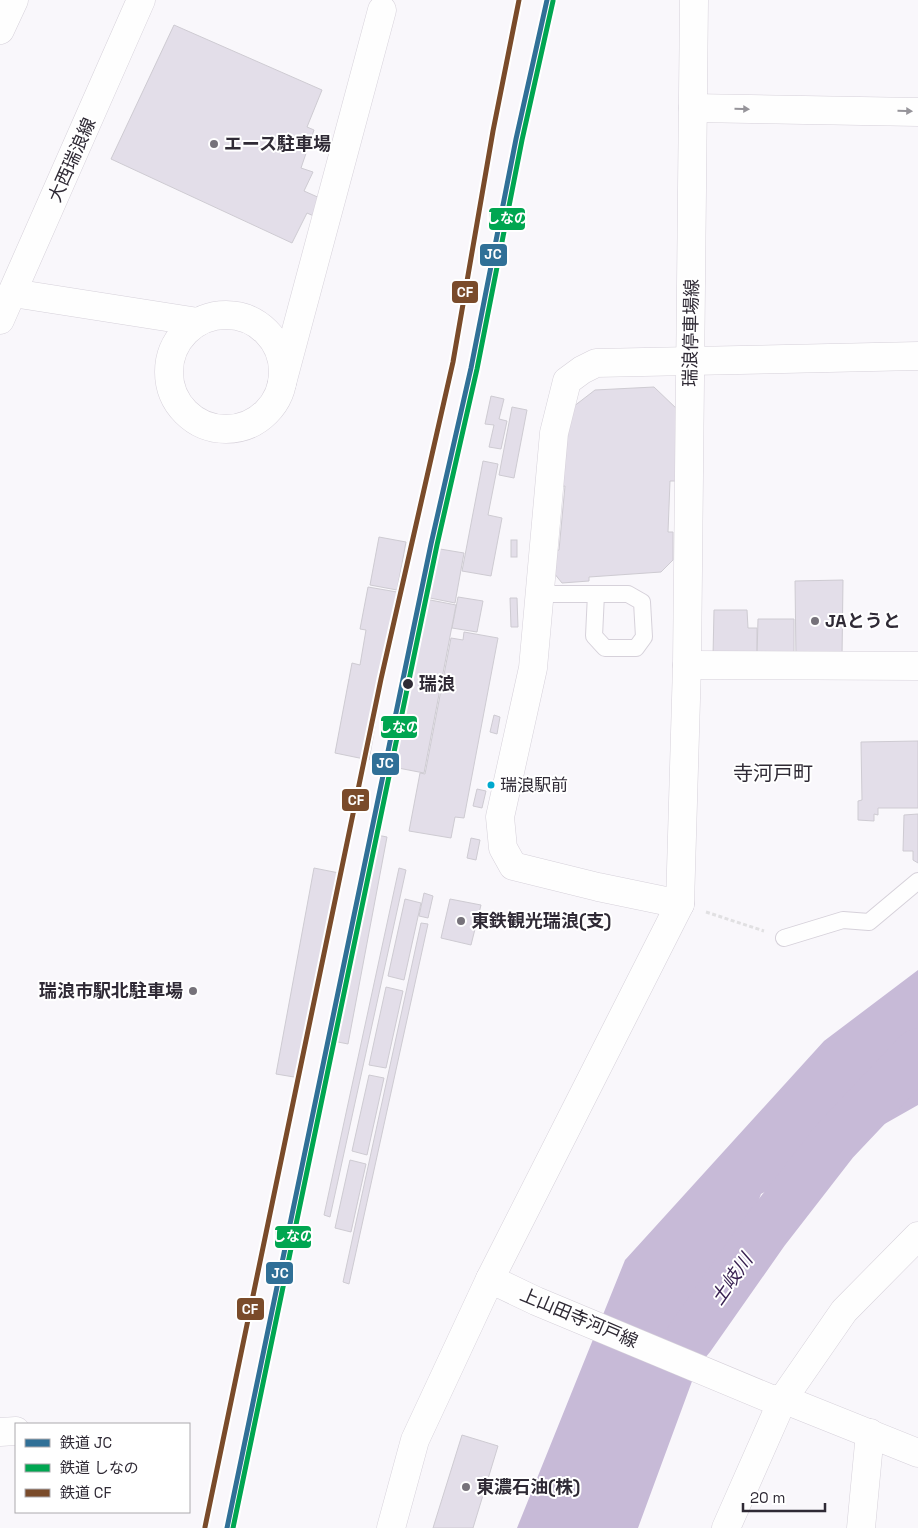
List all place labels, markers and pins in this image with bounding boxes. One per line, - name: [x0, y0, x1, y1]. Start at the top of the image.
- place label: エース駐車場: [224, 132, 331, 155]
- marker: エース駐車場: [208, 138, 220, 150]
- place label: JAとうと: [825, 609, 901, 632]
- marker: JAとうと: [809, 615, 821, 627]
- place label: 瑞浪: [419, 672, 455, 695]
- marker: 瑞浪: [401, 677, 415, 691]
- place label: 瑞浪駅前: [500, 774, 568, 796]
- marker: 瑞浪駅前: [486, 780, 496, 790]
- place label: 東鉄観光瑞浪(支): [471, 909, 611, 932]
- marker: 東鉄観光瑞浪(支): [455, 915, 467, 927]
- place label: 瑞浪市駅北駐車場: [39, 979, 183, 1002]
- marker: 瑞浪市駅北駐車場: [187, 985, 199, 997]
- place label: 東濃石油(株): [476, 1475, 580, 1498]
- marker: 東濃石油(株): [460, 1481, 472, 1493]

